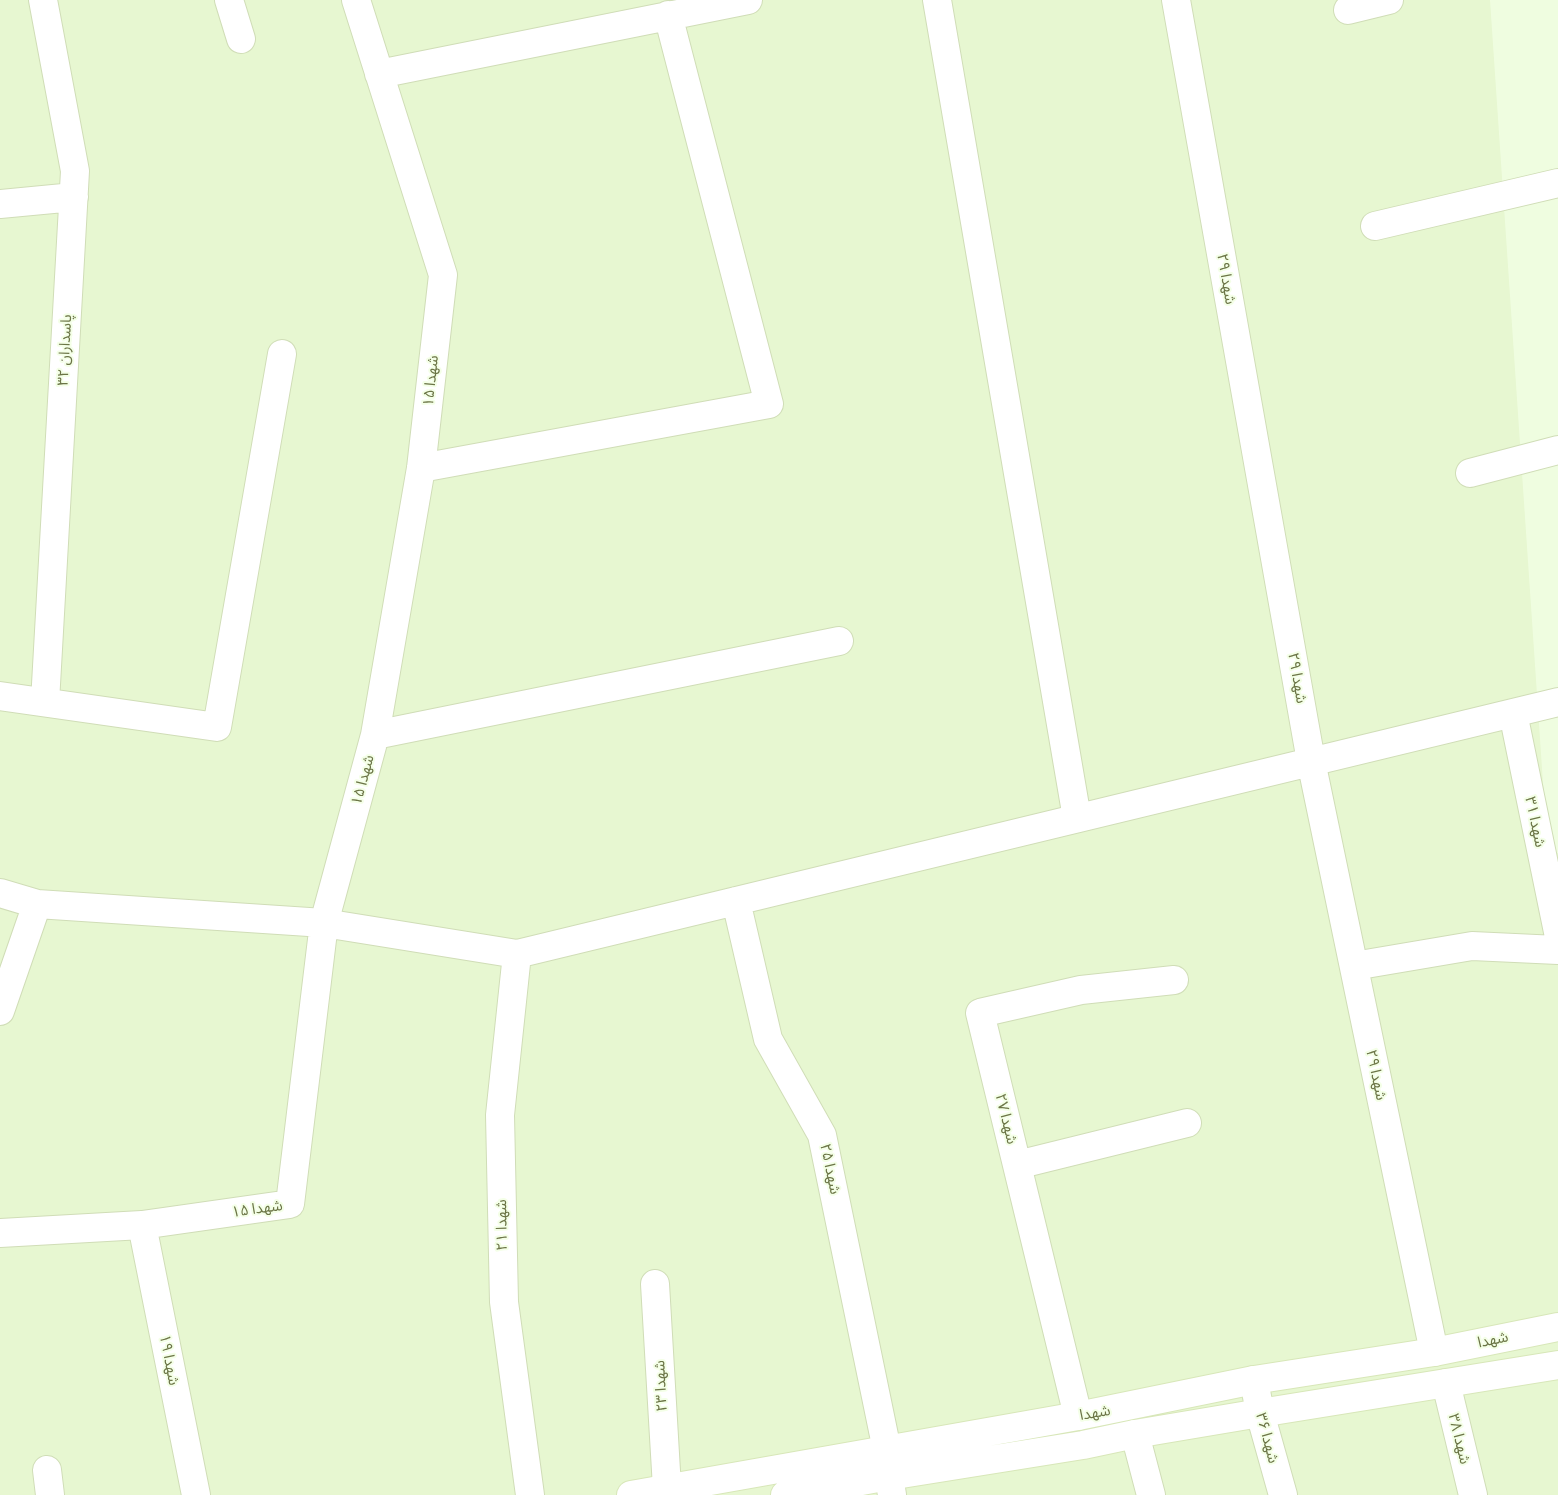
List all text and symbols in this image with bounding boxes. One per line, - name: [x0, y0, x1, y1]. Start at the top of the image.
- street label: شهدا ۲۹: [1213, 252, 1239, 306]
- street label: پاسداران ۳۲: [54, 314, 76, 386]
- street label: شهدا ۱۵: [419, 354, 443, 408]
- street label: شهدا ۲۹: [1284, 651, 1310, 705]
- street label: شهدا ۱۵: [348, 753, 378, 807]
- street label: شهدا ۳۱: [1521, 795, 1549, 849]
- street label: شهدا ۲۹: [1362, 1048, 1390, 1102]
- street label: شهدا ۲۷: [991, 1092, 1021, 1146]
- street label: شهدا ۲۵: [816, 1142, 844, 1196]
- street label: شهدا ۱۵: [230, 1197, 284, 1221]
- street label: شهدا ۲۱: [493, 1199, 511, 1251]
- street label: شهدا: [1476, 1328, 1510, 1352]
- street label: شهدا ۱۹: [155, 1333, 183, 1387]
- street label: شهدا ۲۳: [651, 1360, 671, 1412]
- street label: شهدا: [1078, 1401, 1112, 1425]
- street label: شهدا ۳۶: [1252, 1411, 1282, 1465]
- street label: شهدا ۳۸: [1444, 1412, 1474, 1466]

